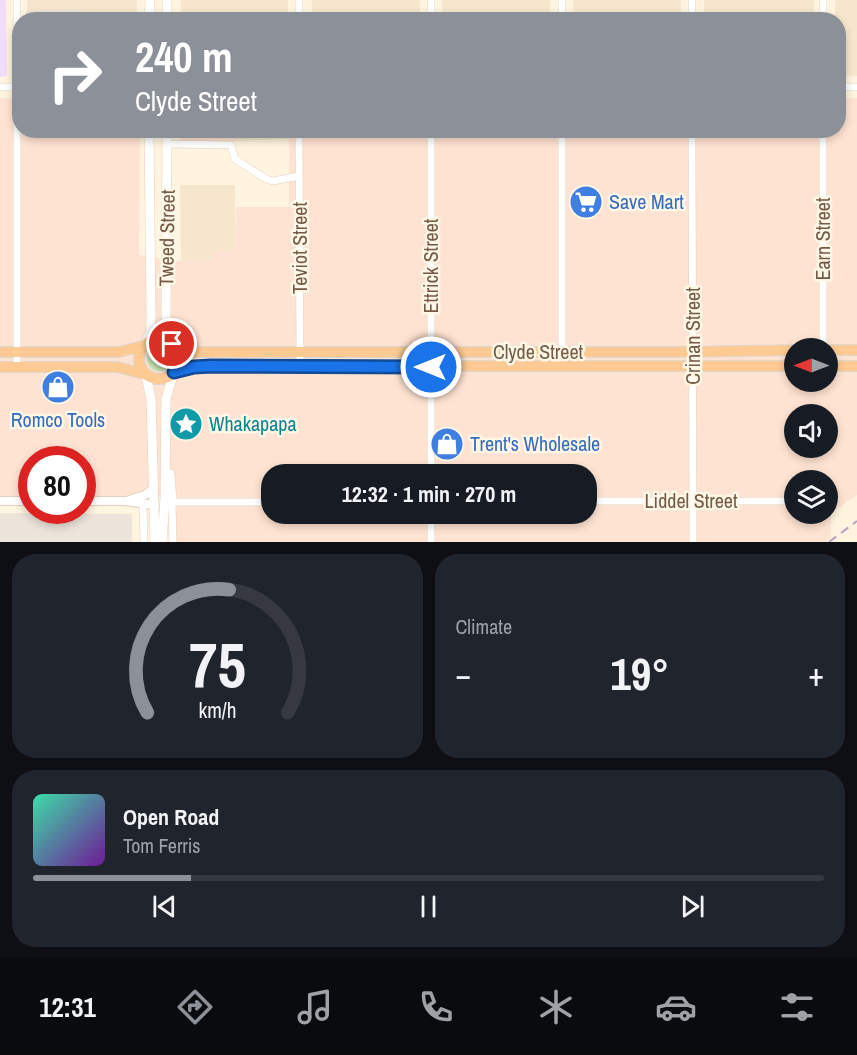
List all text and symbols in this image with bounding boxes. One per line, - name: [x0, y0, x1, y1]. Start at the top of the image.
- text: 240 m: [135, 29, 233, 85]
- icon: right: [36, 36, 114, 114]
- text: Clyde Street: [135, 83, 257, 119]
- supermarket icon: Save Mart: [568, 184, 604, 220]
- place label: Save Mart: [609, 188, 684, 215]
- street label: Tweed Street: [152, 189, 181, 287]
- street label: Earn Street: [809, 197, 836, 280]
- street label: Teviot Street: [286, 202, 313, 294]
- street label: Ettrick Street: [417, 218, 444, 313]
- street label: Crinan Street: [679, 287, 706, 385]
- pin: [146, 318, 197, 369]
- icon: arrive: [155, 327, 188, 360]
- position arrow: [399, 335, 463, 399]
- street label: Clyde Street: [493, 338, 584, 365]
- north arrow: [784, 338, 838, 392]
- map controls: [784, 338, 838, 524]
- shop icon: Romco Tools: [40, 369, 76, 405]
- button: sound: [784, 404, 838, 458]
- place label: Romco Tools: [11, 406, 105, 433]
- place icon: Whakapapa: [168, 406, 204, 442]
- place label: Whakapapa: [209, 410, 297, 437]
- shop icon: Trent's Wholesale: [429, 426, 465, 462]
- place label: Trent's Wholesale: [470, 430, 600, 457]
- speed limit sign: 80: [18, 446, 96, 524]
- button: layers: [784, 470, 838, 524]
- text: 12:32 · 1 min · 270 m: [342, 479, 516, 509]
- street label: Liddel Street: [645, 487, 738, 514]
- text: Climate: [456, 613, 512, 640]
- text: 75: [189, 622, 246, 706]
- text: 19°: [610, 643, 669, 704]
- text: −: [456, 652, 471, 696]
- text: +: [808, 652, 824, 696]
- text: km/h: [198, 696, 236, 725]
- text: Open Road: [123, 802, 219, 832]
- text: Tom Ferris: [123, 832, 201, 859]
- icon: previous: [148, 890, 181, 923]
- icon: pause: [412, 890, 445, 923]
- icon: next: [676, 890, 709, 923]
- icon: directions: [174, 986, 216, 1028]
- icon: music: [294, 986, 336, 1028]
- icon: phone: [415, 986, 457, 1028]
- icon: climate: [535, 986, 577, 1028]
- icon: car: [655, 986, 697, 1028]
- icon: filters: [776, 986, 818, 1028]
- text: 12:31: [39, 989, 96, 1025]

